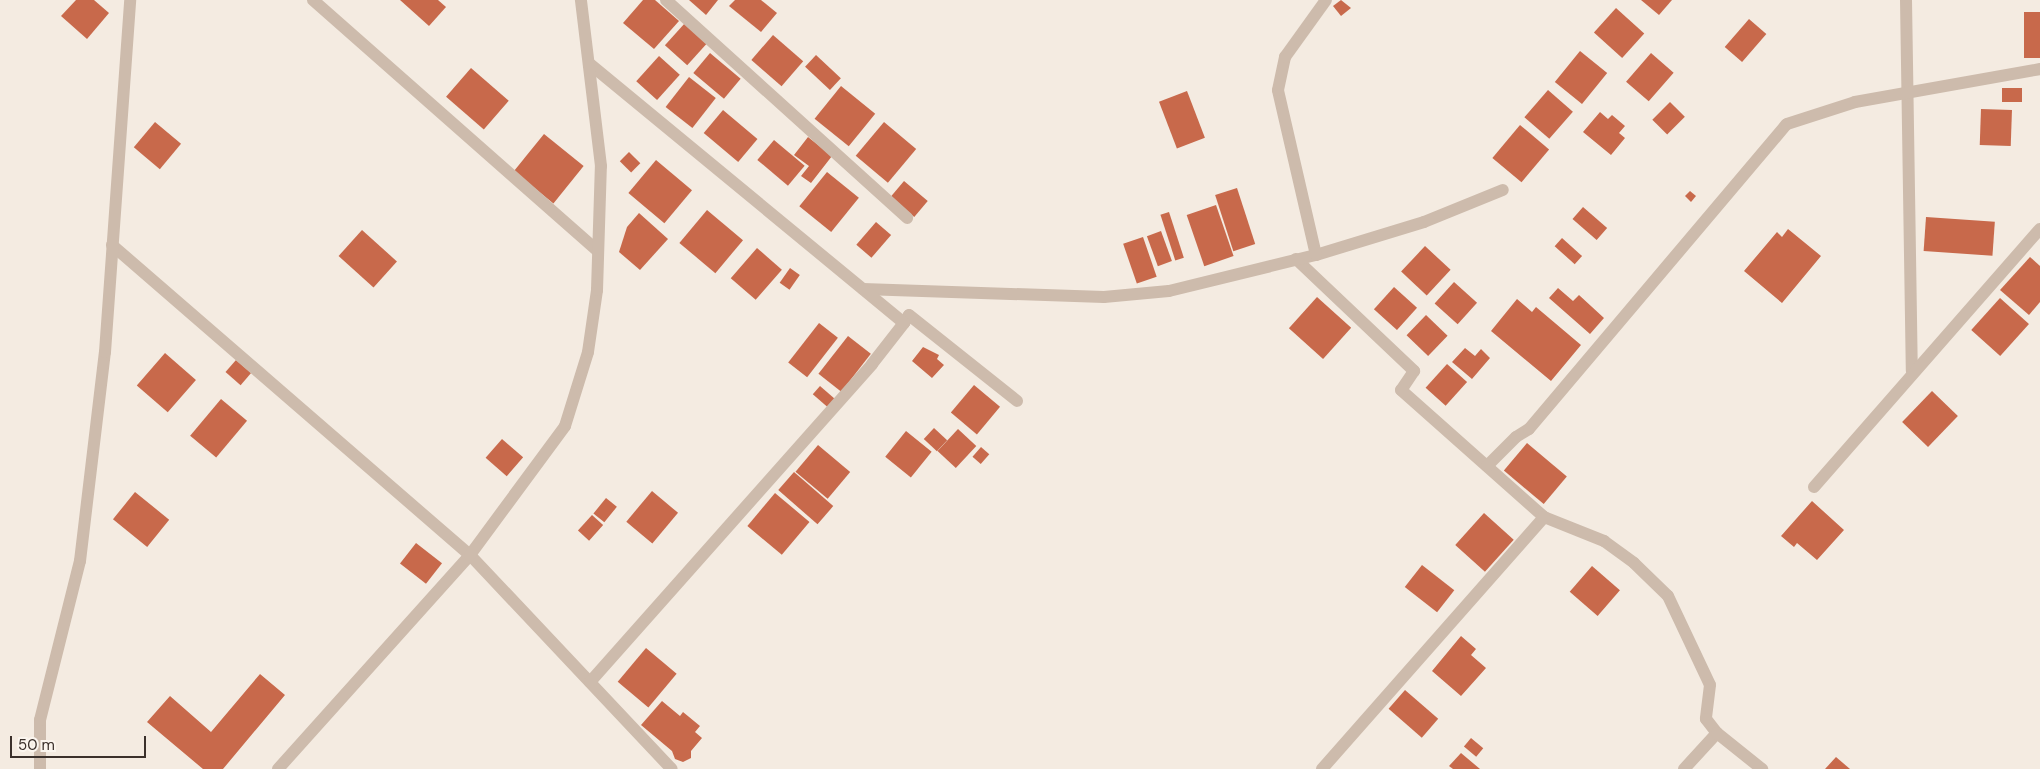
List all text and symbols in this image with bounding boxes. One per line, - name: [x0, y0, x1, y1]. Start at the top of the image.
- scale bar: [12, 726, 149, 758]
- text: 50 m: [18, 735, 55, 755]

